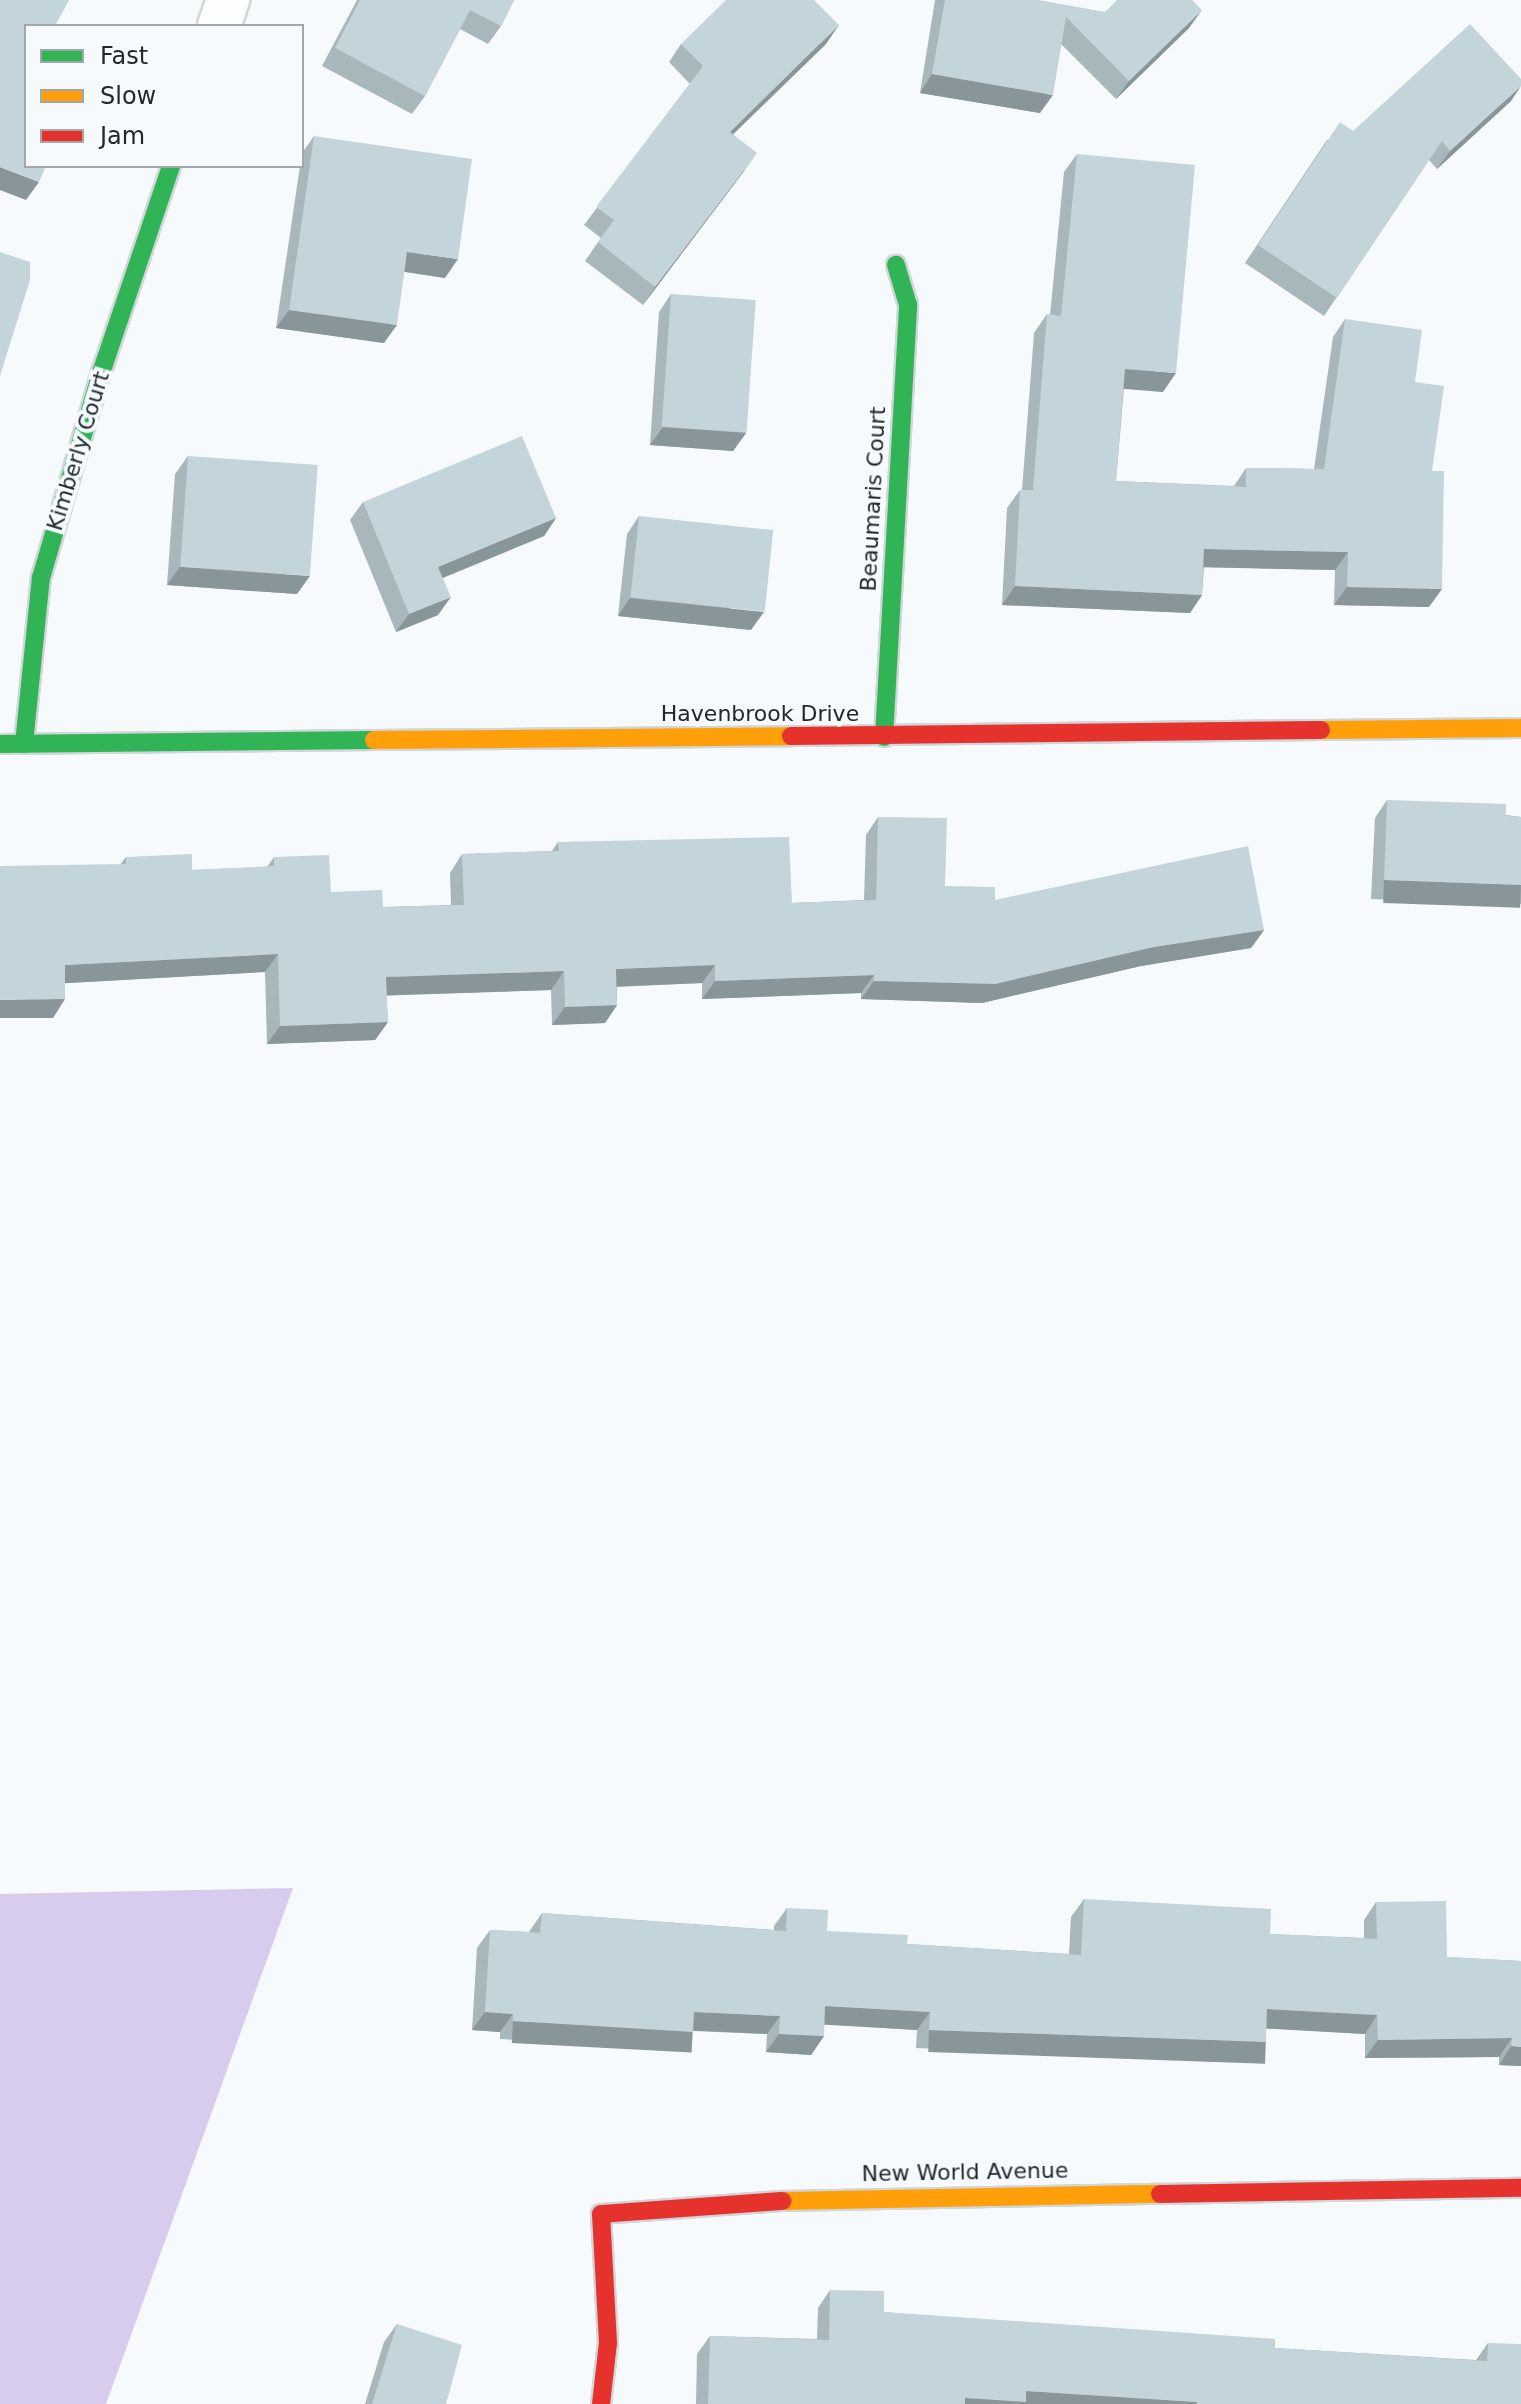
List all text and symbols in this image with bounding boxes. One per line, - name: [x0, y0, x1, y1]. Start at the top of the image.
- legend: [24, 24, 304, 168]
- text: Fast: [100, 42, 148, 70]
- text: Slow: [100, 82, 156, 110]
- text: Jam: [100, 122, 145, 150]
- street label: Kimberly Court: [41, 368, 115, 534]
- street label: Beaumaris Court: [855, 406, 891, 592]
- street label: Havenbrook Drive: [661, 701, 859, 727]
- street label: New World Avenue: [861, 2157, 1069, 2187]

